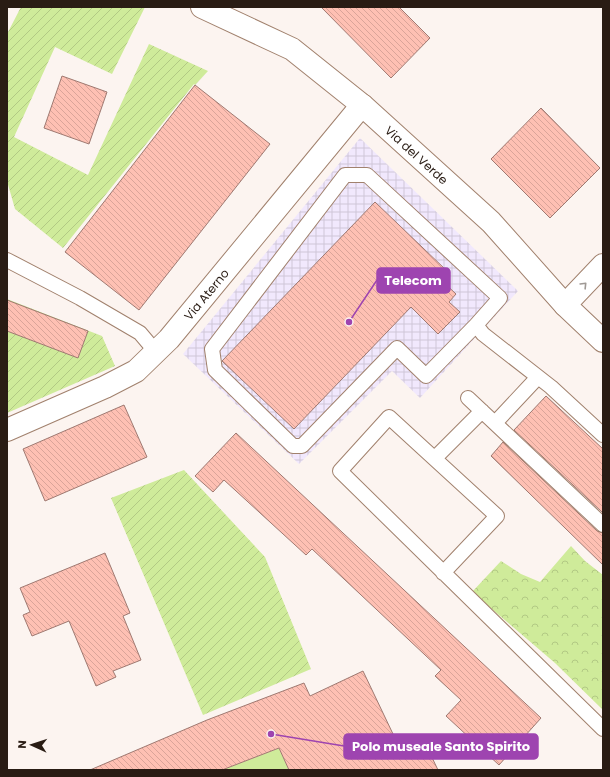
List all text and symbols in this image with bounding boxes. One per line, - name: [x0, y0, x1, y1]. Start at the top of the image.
- street label: Via del Verde: [382, 122, 452, 188]
- street label: Via Aterno: [180, 265, 233, 324]
- callout: Telecom: [377, 268, 450, 293]
- text: Telecom: [384, 271, 442, 290]
- one-way arrow: [579, 282, 587, 290]
- north arrow: [12, 725, 52, 765]
- callout: Polo museale Santo Spirito: [344, 734, 538, 759]
- text: Polo museale Santo Spirito: [352, 737, 530, 756]
- text: N: [14, 740, 30, 749]

